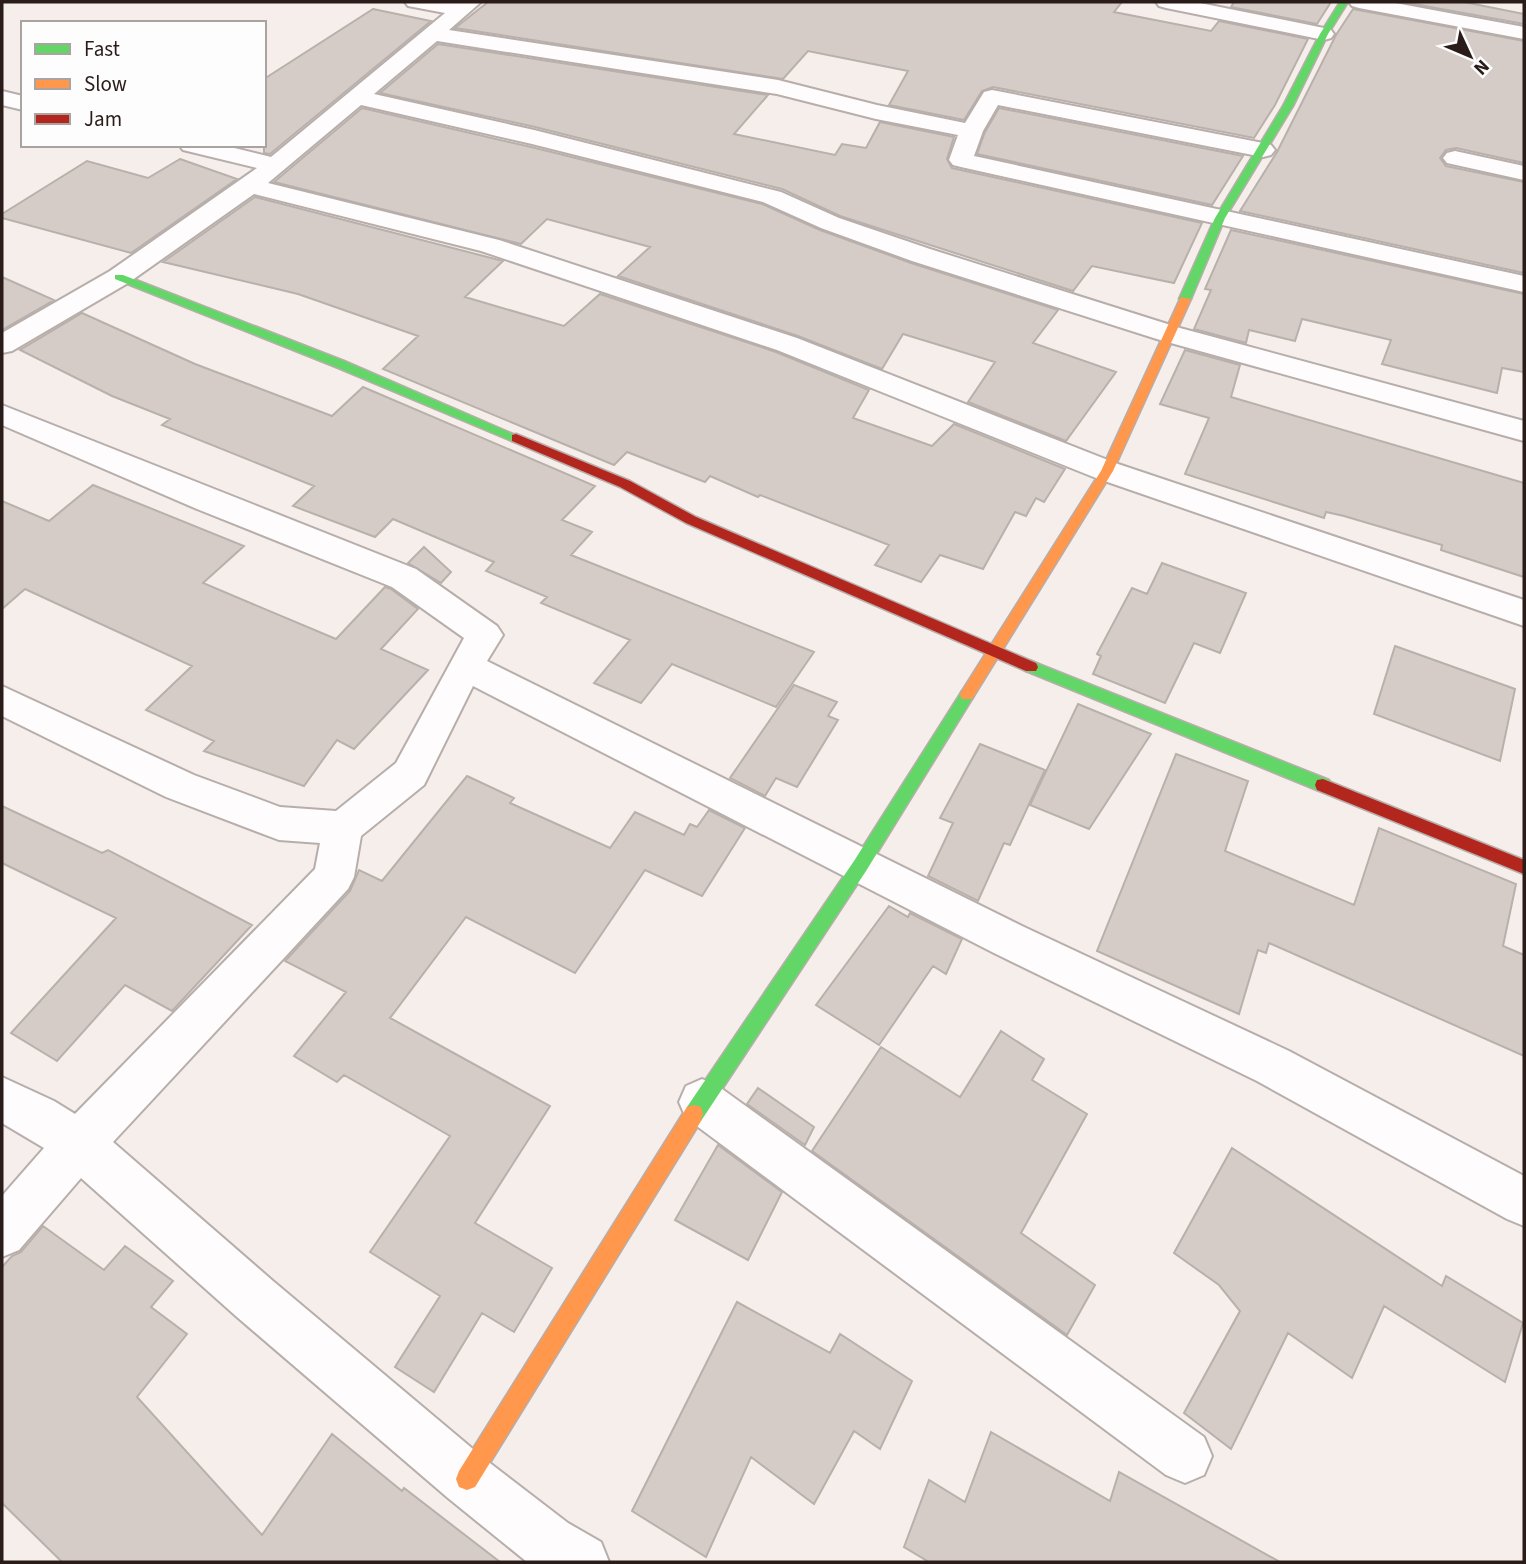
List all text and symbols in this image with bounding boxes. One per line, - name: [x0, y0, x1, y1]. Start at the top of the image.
- legend: [21, 21, 266, 147]
- north arrow: [1435, 21, 1505, 91]
- text: Fast: [84, 34, 120, 64]
- text: N: [1467, 53, 1495, 81]
- text: Slow: [84, 69, 127, 99]
- text: Jam: [84, 104, 122, 134]

